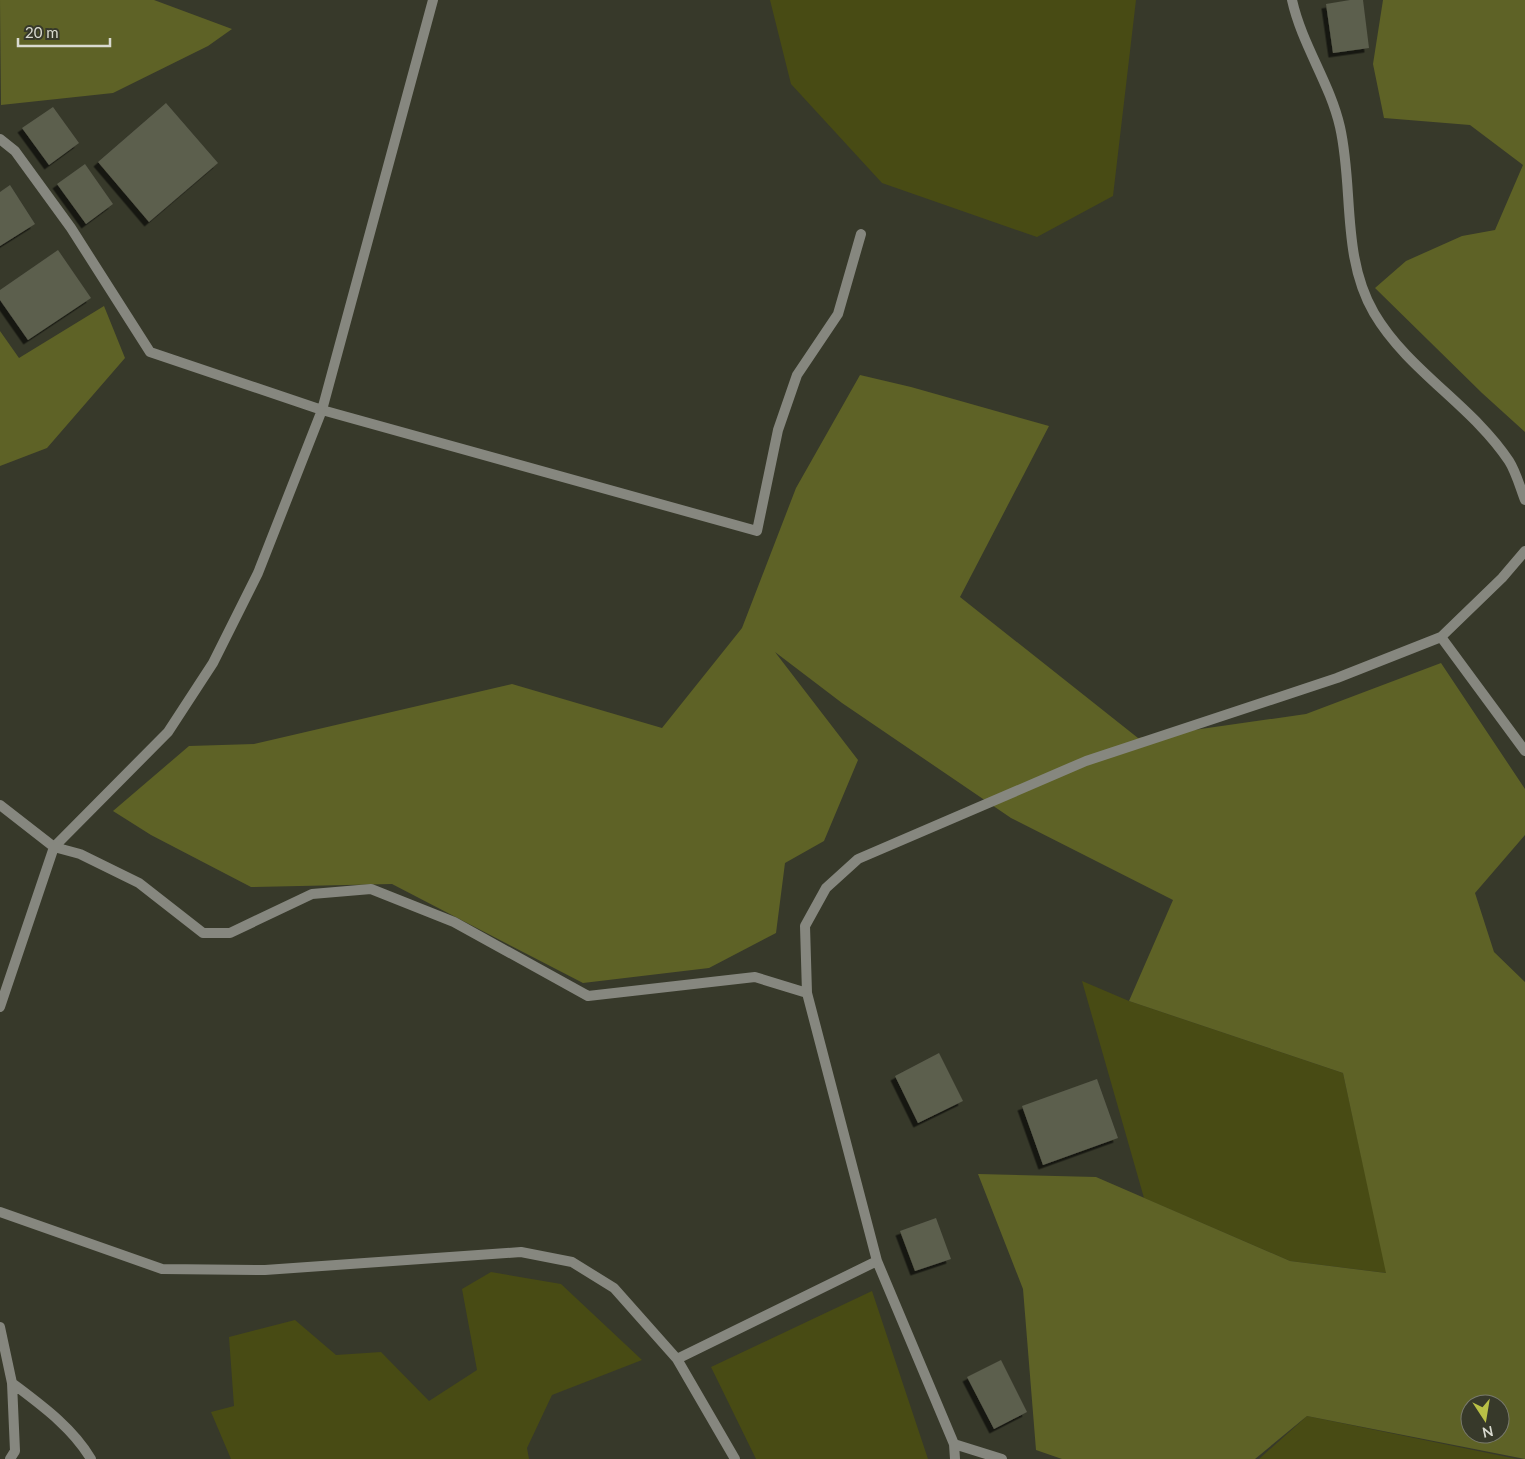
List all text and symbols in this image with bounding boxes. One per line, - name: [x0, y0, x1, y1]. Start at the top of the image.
- scale bar: [18, 15, 110, 47]
- text: 20 m: [25, 23, 59, 41]
- north arrow: [1460, 1394, 1510, 1444]
- text: N: [1481, 1423, 1495, 1442]

